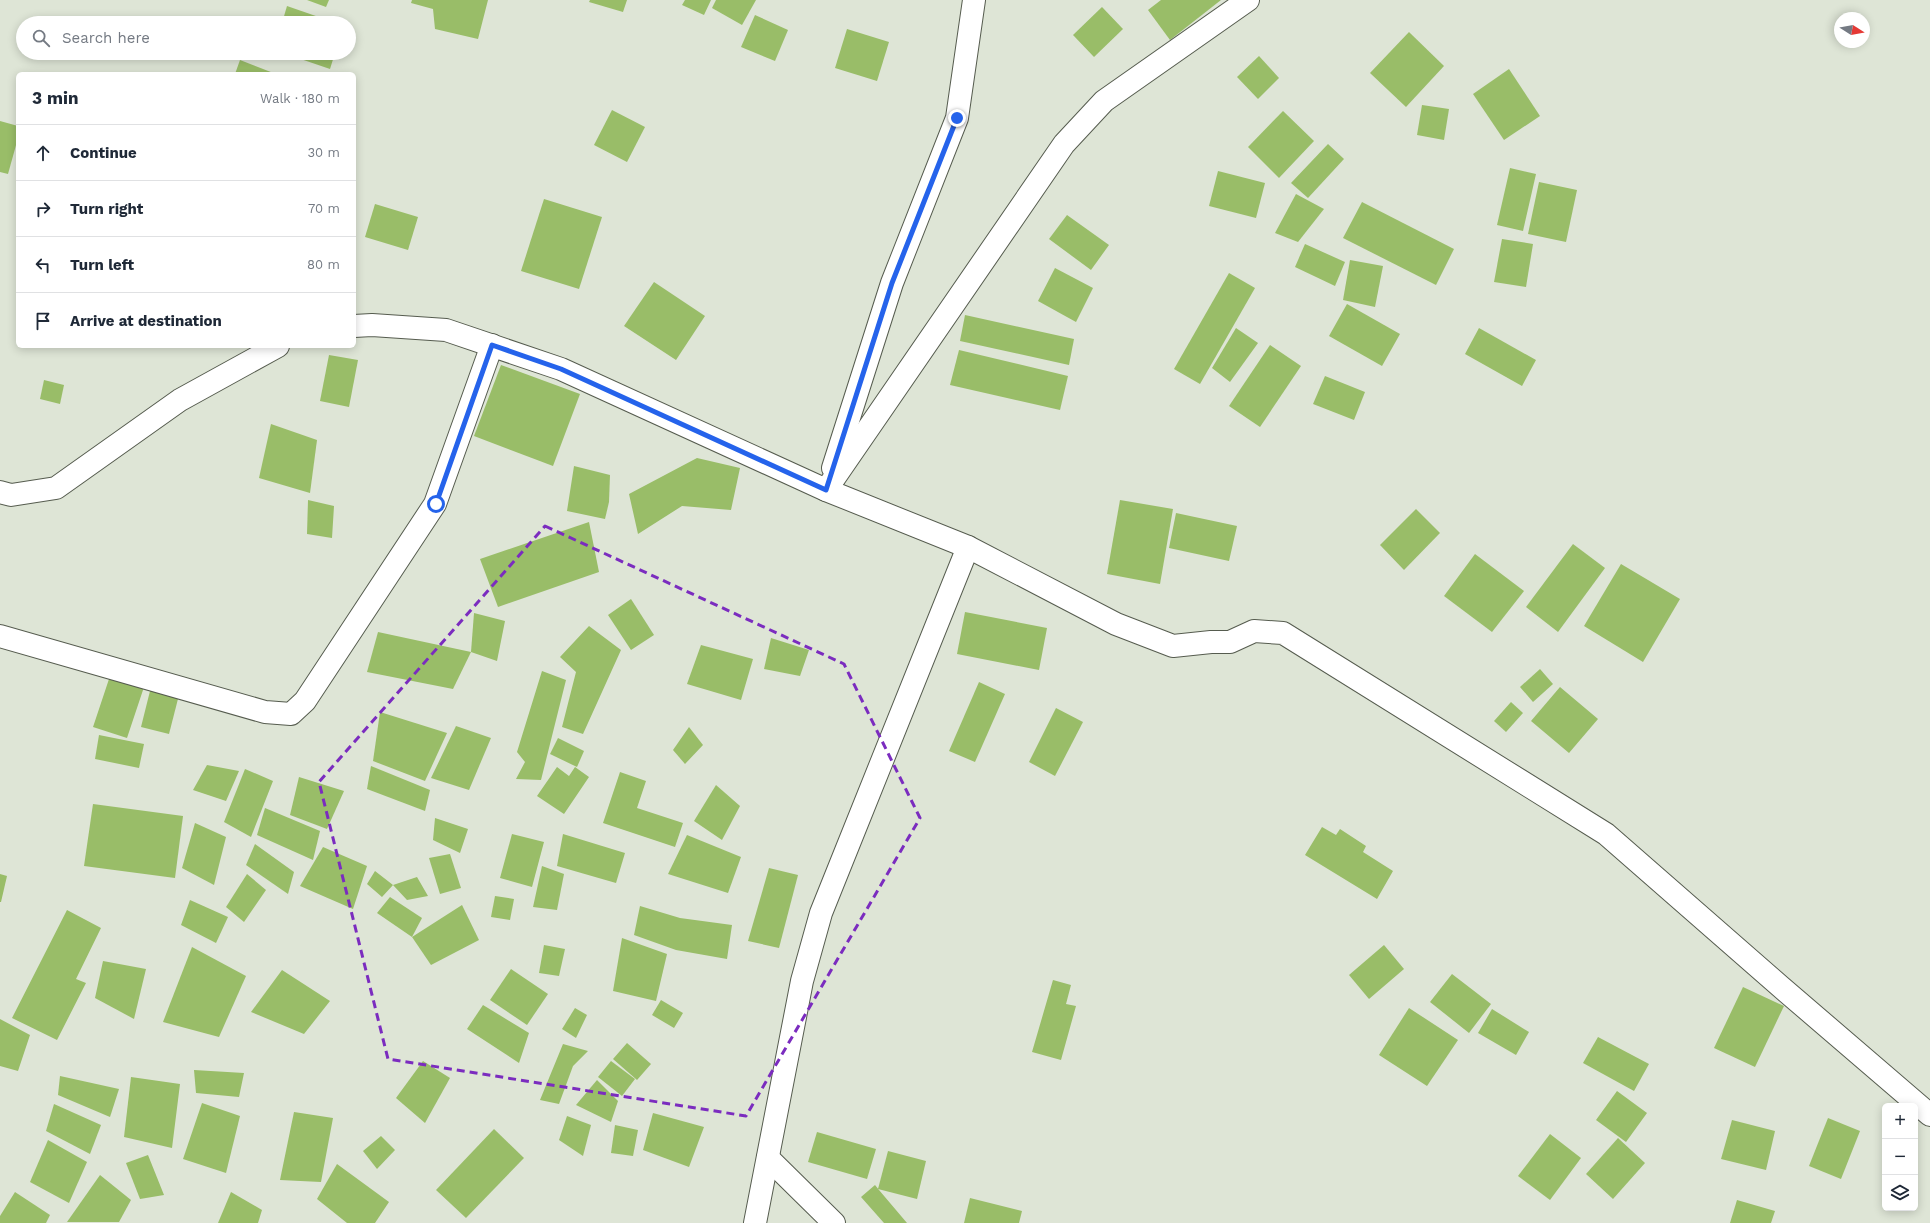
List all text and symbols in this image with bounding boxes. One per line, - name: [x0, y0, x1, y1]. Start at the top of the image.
- north arrow: [1834, 12, 1870, 48]
- search box: [16, 16, 356, 60]
- icon: search: [30, 27, 52, 49]
- text: Search here: [62, 29, 150, 47]
- text: 3 min: [32, 88, 78, 108]
- text: Walk · 180 m: [260, 91, 340, 106]
- route end: [948, 109, 966, 127]
- icon: ahead: [32, 142, 54, 164]
- text: Continue: [70, 144, 137, 162]
- text: 30 m: [308, 145, 340, 160]
- icon: right: [32, 198, 54, 220]
- text: Turn right: [70, 200, 143, 218]
- text: 70 m: [308, 201, 340, 216]
- icon: left: [32, 254, 54, 276]
- text: Turn left: [70, 256, 134, 274]
- text: 80 m: [307, 257, 340, 272]
- icon: arrive: [32, 310, 54, 332]
- text: Arrive at destination: [70, 312, 222, 330]
- route start: [427, 495, 445, 513]
- map controls: [1882, 1103, 1918, 1211]
- button: +: [1882, 1103, 1918, 1139]
- button: −: [1882, 1139, 1918, 1175]
- button: layers: [1882, 1175, 1918, 1211]

